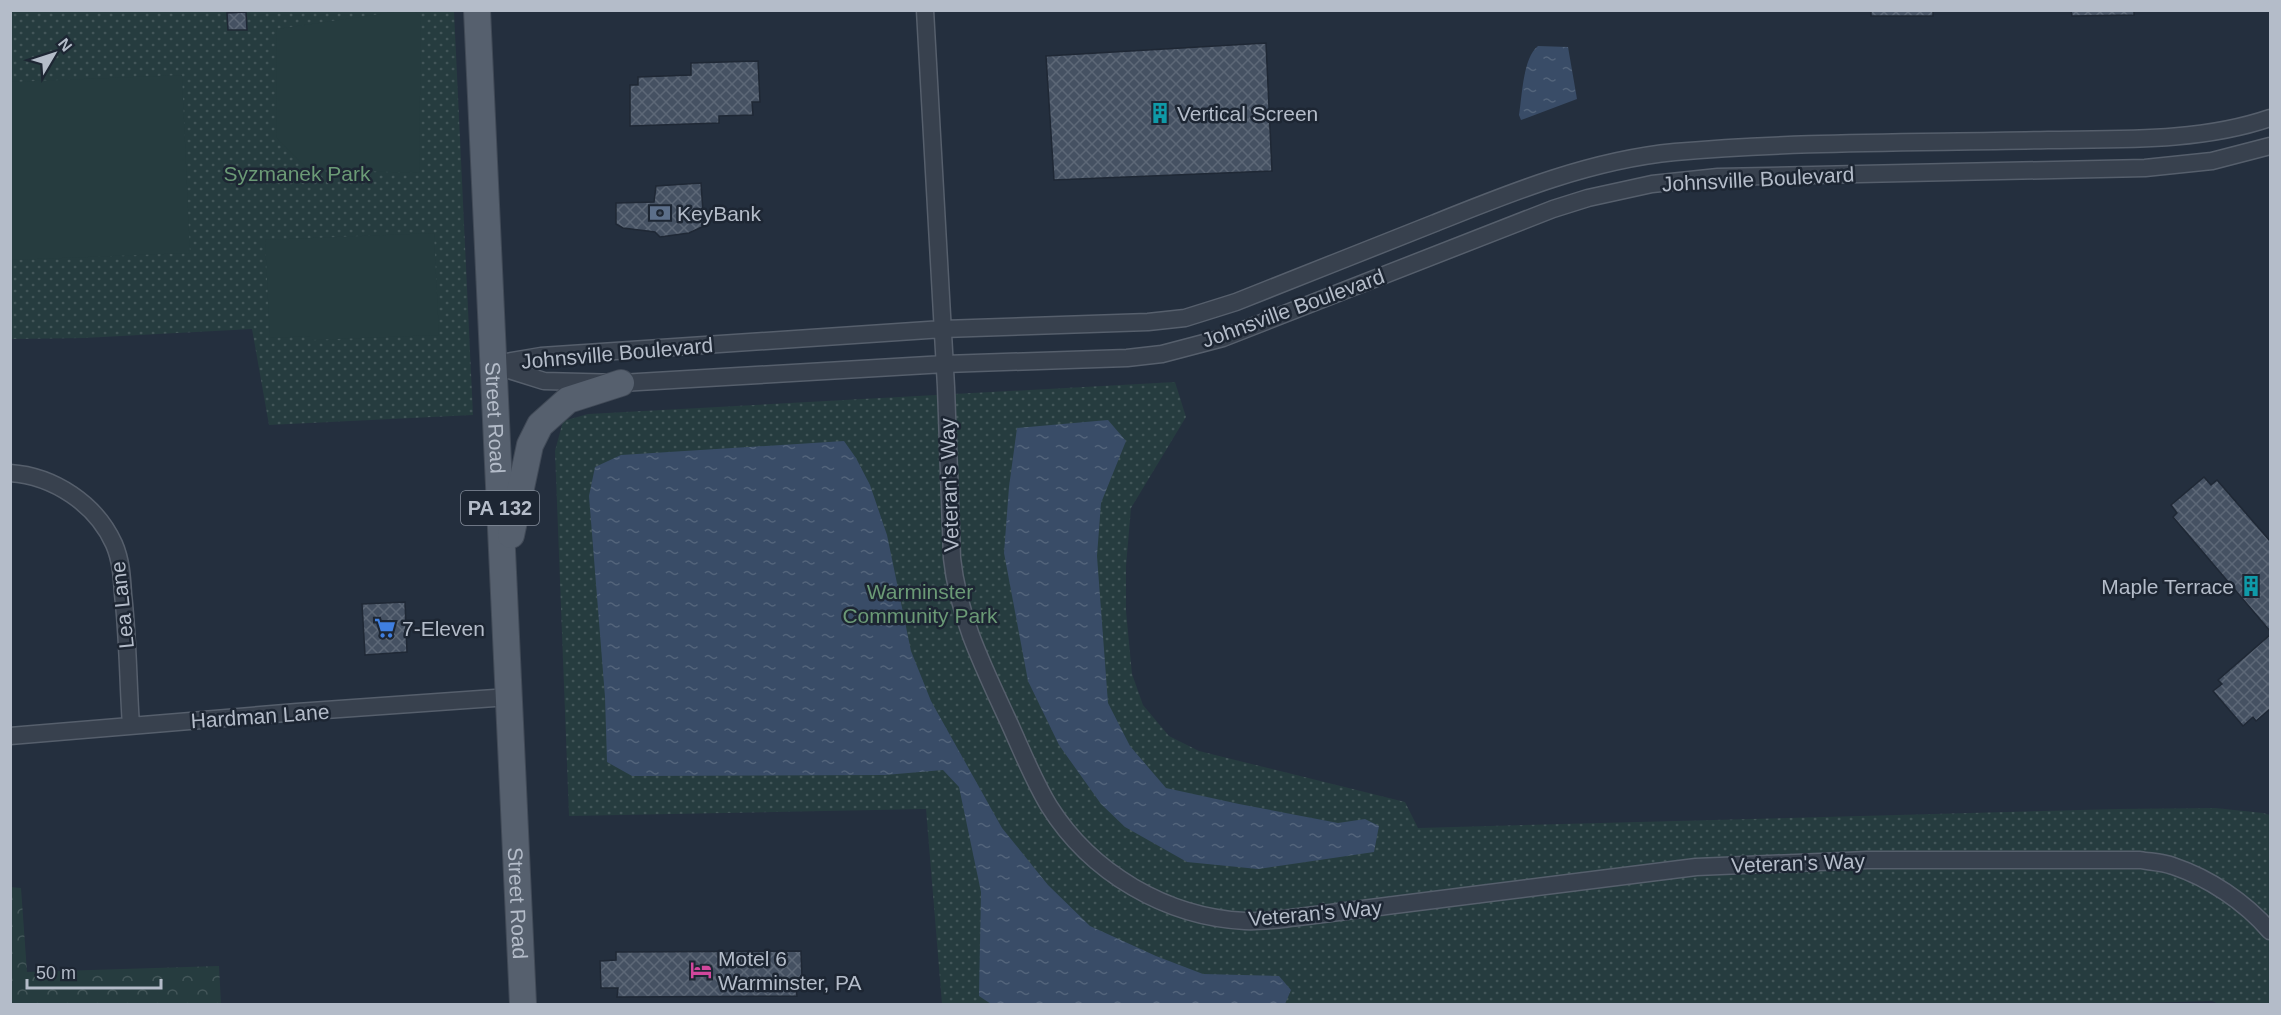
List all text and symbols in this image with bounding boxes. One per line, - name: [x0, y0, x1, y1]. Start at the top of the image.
- north arrow: [24, 24, 84, 84]
- text: N: [55, 35, 76, 55]
- building icon: Vertical Screen: [1148, 101, 1172, 125]
- place label: Vertical Screen: [1177, 102, 1318, 125]
- park label: Syzmanek Park: [223, 162, 371, 185]
- street label: Johnsville Boulevard: [1661, 162, 1855, 196]
- bank icon: KeyBank: [648, 201, 672, 225]
- place label: KeyBank: [677, 202, 762, 225]
- street label: Johnsville Boulevard: [1199, 264, 1387, 352]
- street label: Johnsville Boulevard: [520, 333, 714, 373]
- street label: Street Road: [482, 361, 510, 474]
- street label: Veteran's Way: [935, 417, 963, 552]
- road number: PA 132: [461, 491, 539, 525]
- street label: Lea Lane: [106, 560, 138, 650]
- building icon: Maple Terrace: [2239, 574, 2263, 598]
- place label: Maple Terrace: [2101, 575, 2234, 598]
- park label: Warminster Community Park: [842, 580, 998, 627]
- supermarket icon: 7-Eleven: [373, 616, 397, 640]
- place label: 7-Eleven: [402, 617, 485, 640]
- street label: Hardman Lane: [190, 700, 330, 732]
- street label: Street Road: [504, 846, 532, 960]
- street label: Veteran's Way: [1731, 849, 1866, 877]
- street label: Veteran's Way: [1247, 896, 1383, 930]
- place label: Motel 6 Warminster, PA: [718, 947, 862, 994]
- scale bar: [27, 952, 160, 990]
- hotel icon: Motel 6 Warminster, PA: [689, 958, 713, 982]
- text: 50 m: [36, 963, 76, 983]

